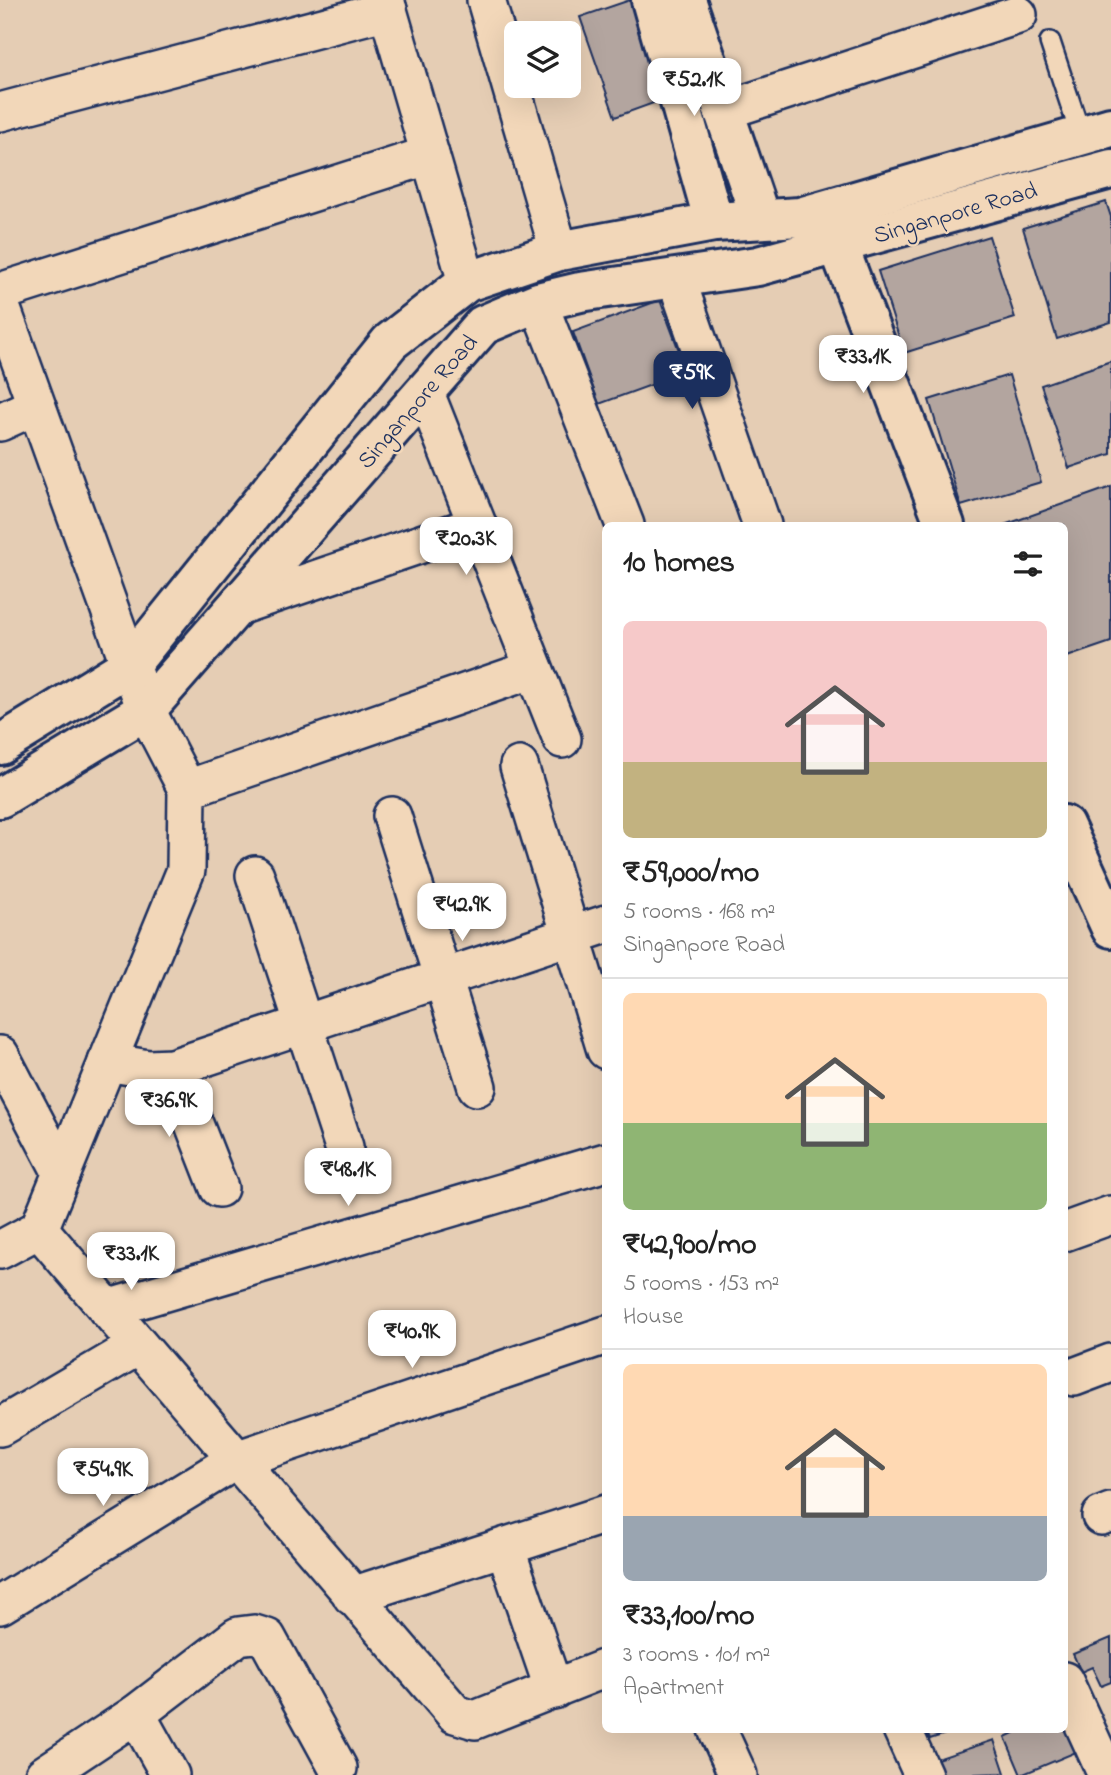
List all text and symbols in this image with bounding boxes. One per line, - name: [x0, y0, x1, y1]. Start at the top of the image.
- map controls: [504, 21, 581, 98]
- button: layers: [504, 21, 581, 98]
- pin: ₹52.1K: [637, 58, 751, 118]
- text: ₹52.1K: [663, 64, 725, 97]
- street label: Singanpore Road: [870, 174, 1042, 255]
- street label: Singanpore Road: [350, 327, 488, 478]
- pin: ₹33.1K: [806, 336, 920, 395]
- text: ₹33.1K: [835, 341, 891, 374]
- pin: ₹59K: [651, 352, 733, 411]
- text: ₹59K: [669, 357, 715, 390]
- pin: ₹20.3K: [409, 518, 523, 577]
- text: ₹20.3K: [436, 523, 496, 556]
- text: 10 homes: [623, 542, 735, 586]
- icon: filters: [1009, 545, 1047, 583]
- icon: home: [772, 667, 898, 793]
- text: ₹59,000/mo: [623, 852, 759, 896]
- pin: ₹42.9K: [405, 884, 519, 943]
- text: ₹42.9K: [433, 889, 491, 922]
- text: 5 rooms · 168 m²: [623, 896, 775, 929]
- text: Singanpore Road: [623, 929, 785, 962]
- icon: home: [772, 1039, 898, 1165]
- pin: ₹36.9K: [112, 1080, 226, 1139]
- text: ₹36.9K: [141, 1085, 197, 1118]
- pin: ₹48.1K: [291, 1148, 405, 1208]
- text: ₹48.1K: [320, 1154, 376, 1187]
- text: ₹42,900/mo: [623, 1224, 757, 1268]
- pin: ₹33.1K: [74, 1232, 188, 1292]
- text: ₹33.1K: [103, 1238, 159, 1271]
- text: 5 rooms · 153 m²: [623, 1268, 779, 1301]
- text: House: [623, 1301, 683, 1334]
- pin: ₹40.9K: [355, 1310, 469, 1370]
- text: ₹40.9K: [384, 1316, 440, 1349]
- icon: home: [772, 1410, 898, 1536]
- pin: ₹54.9K: [46, 1448, 160, 1508]
- text: ₹54.9K: [73, 1454, 133, 1487]
- text: ₹33,100/mo: [623, 1595, 755, 1639]
- text: 3 rooms · 101 m²: [623, 1639, 770, 1672]
- text: Apartment: [623, 1672, 724, 1705]

